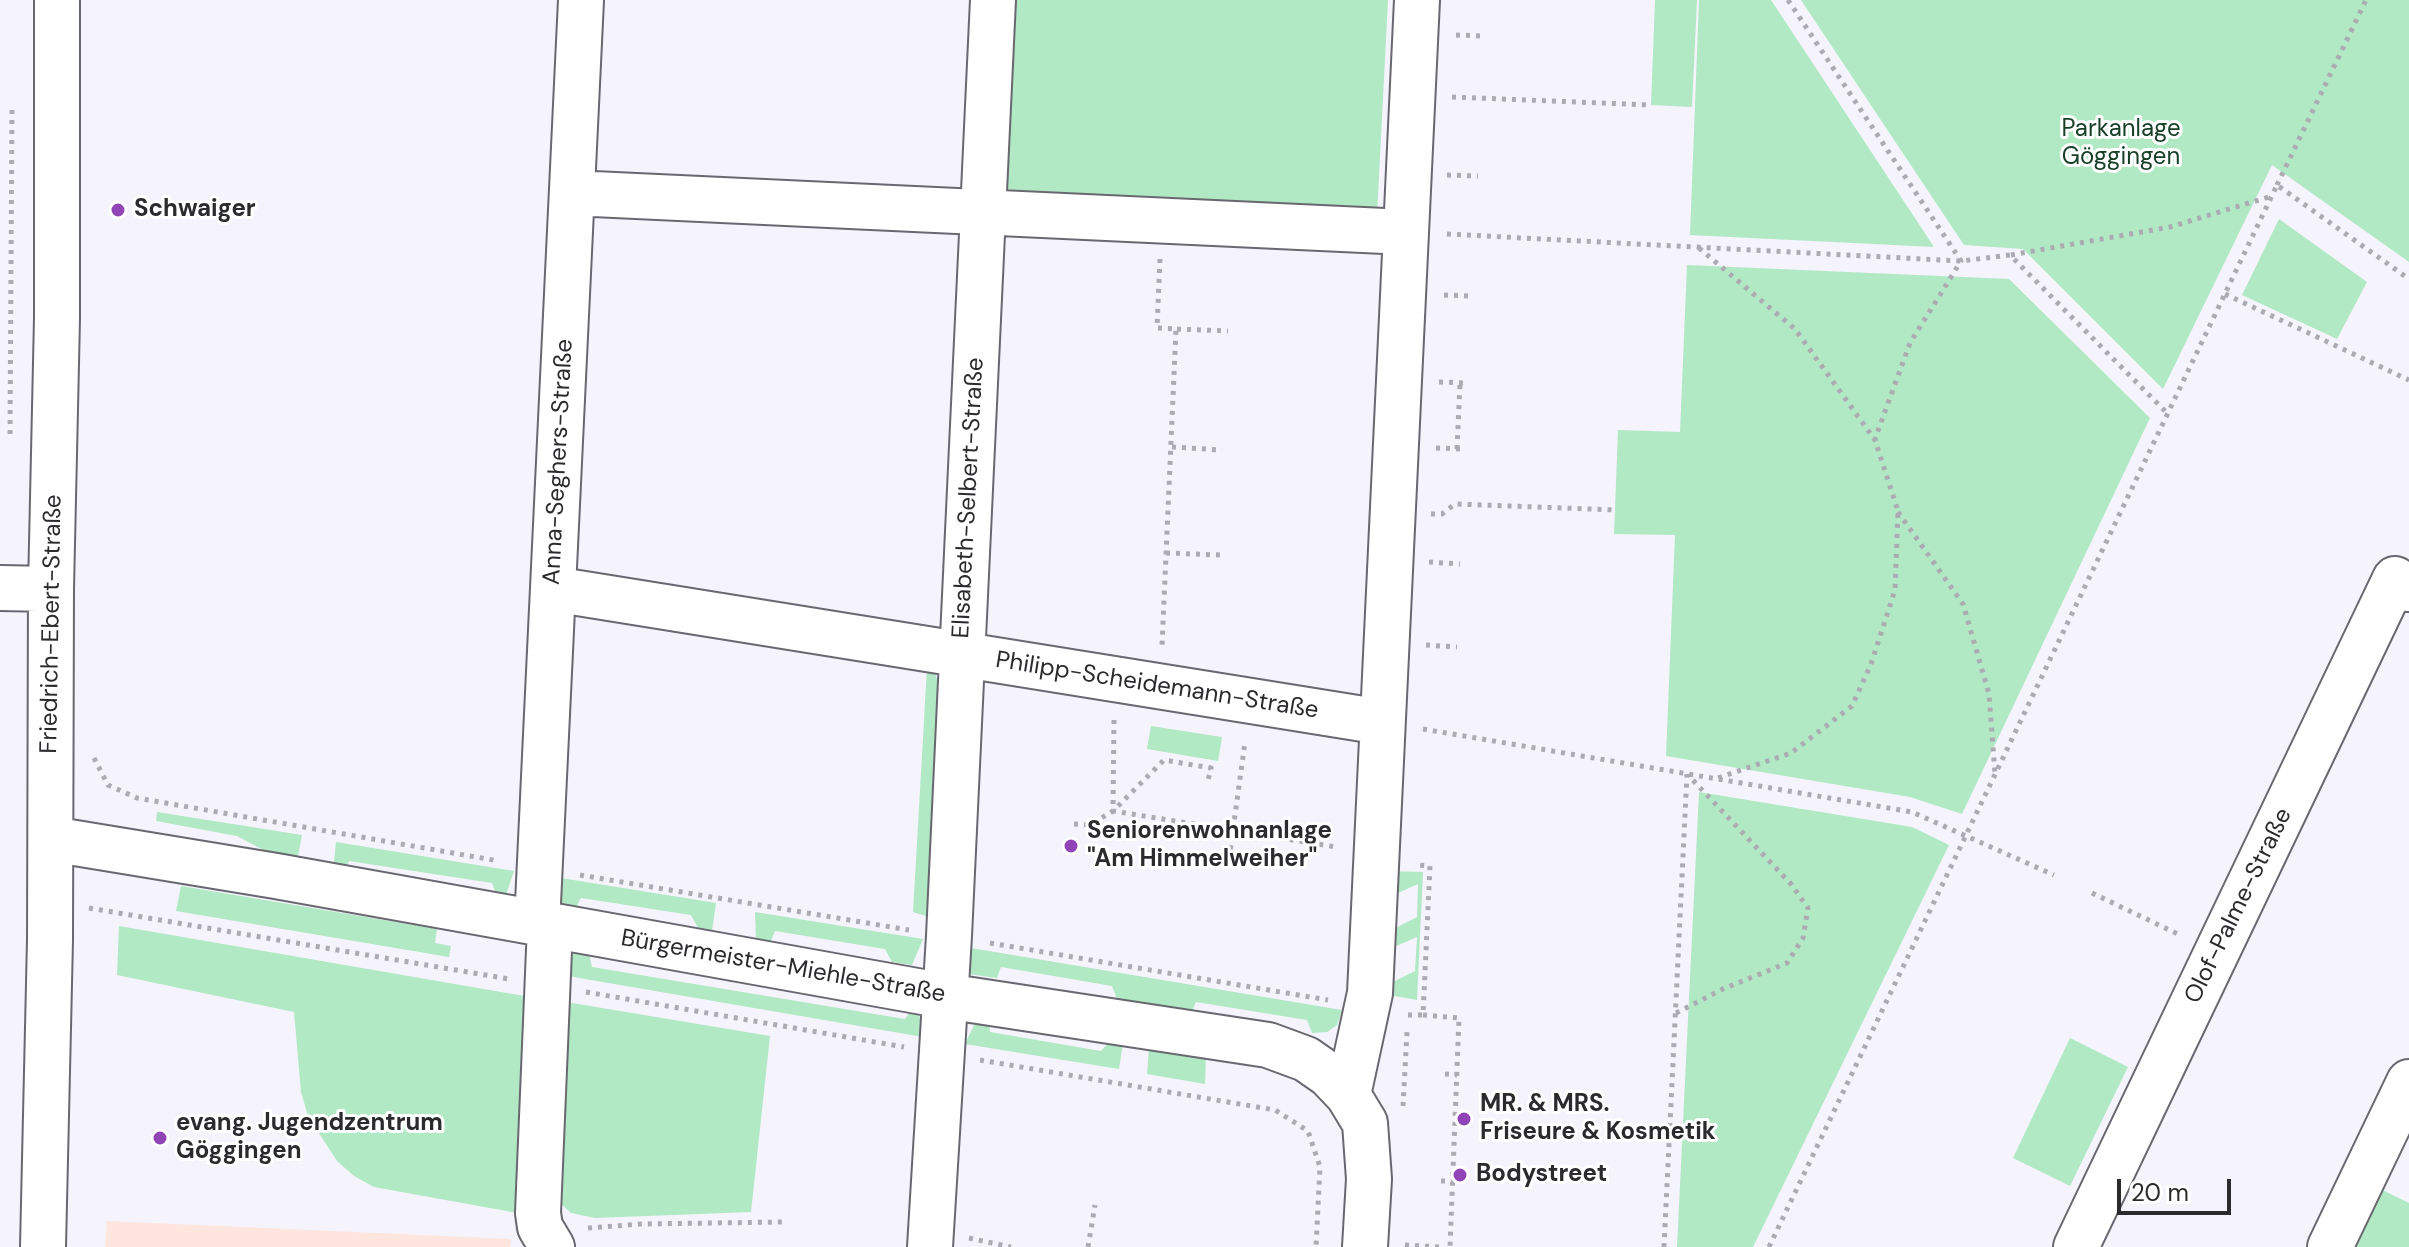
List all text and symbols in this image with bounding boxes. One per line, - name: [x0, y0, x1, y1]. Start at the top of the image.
- park label: Parkanlage Göggingen: [2061, 116, 2181, 172]
- place label: Schwaiger: [134, 196, 256, 224]
- marker: Schwaiger: [109, 201, 127, 219]
- street label: Anna-Seghers-Straße: [538, 338, 580, 586]
- street label: Elisabeth-Selbert-Straße: [947, 357, 991, 639]
- street label: Friedrich-Ebert-Straße: [35, 494, 69, 754]
- street label: Philipp-Scheidemann-Straße: [993, 646, 1321, 726]
- street label: Olof-Palme-Straße: [2179, 804, 2299, 1008]
- place label: Seniorenwohnanlage "Am Himmelweiher": [1087, 818, 1332, 874]
- marker: Seniorenwohnanlage "Am Himmelweiher": [1062, 837, 1080, 855]
- street label: Bürgermeister-Miehle-Straße: [619, 924, 947, 1010]
- place label: MR. & MRS. Friseure & Kosmetik: [1480, 1091, 1716, 1147]
- place label: evang. Jugendzentrum Göggingen: [176, 1110, 443, 1166]
- marker: MR. & MRS. Friseure & Kosmetik: [1455, 1110, 1473, 1128]
- marker: evang. Jugendzentrum Göggingen: [151, 1129, 169, 1147]
- place label: Bodystreet: [1476, 1161, 1607, 1189]
- scale bar: [2121, 1163, 2235, 1213]
- marker: Bodystreet: [1451, 1166, 1469, 1184]
- text: 20 m: [2131, 1177, 2189, 1208]

